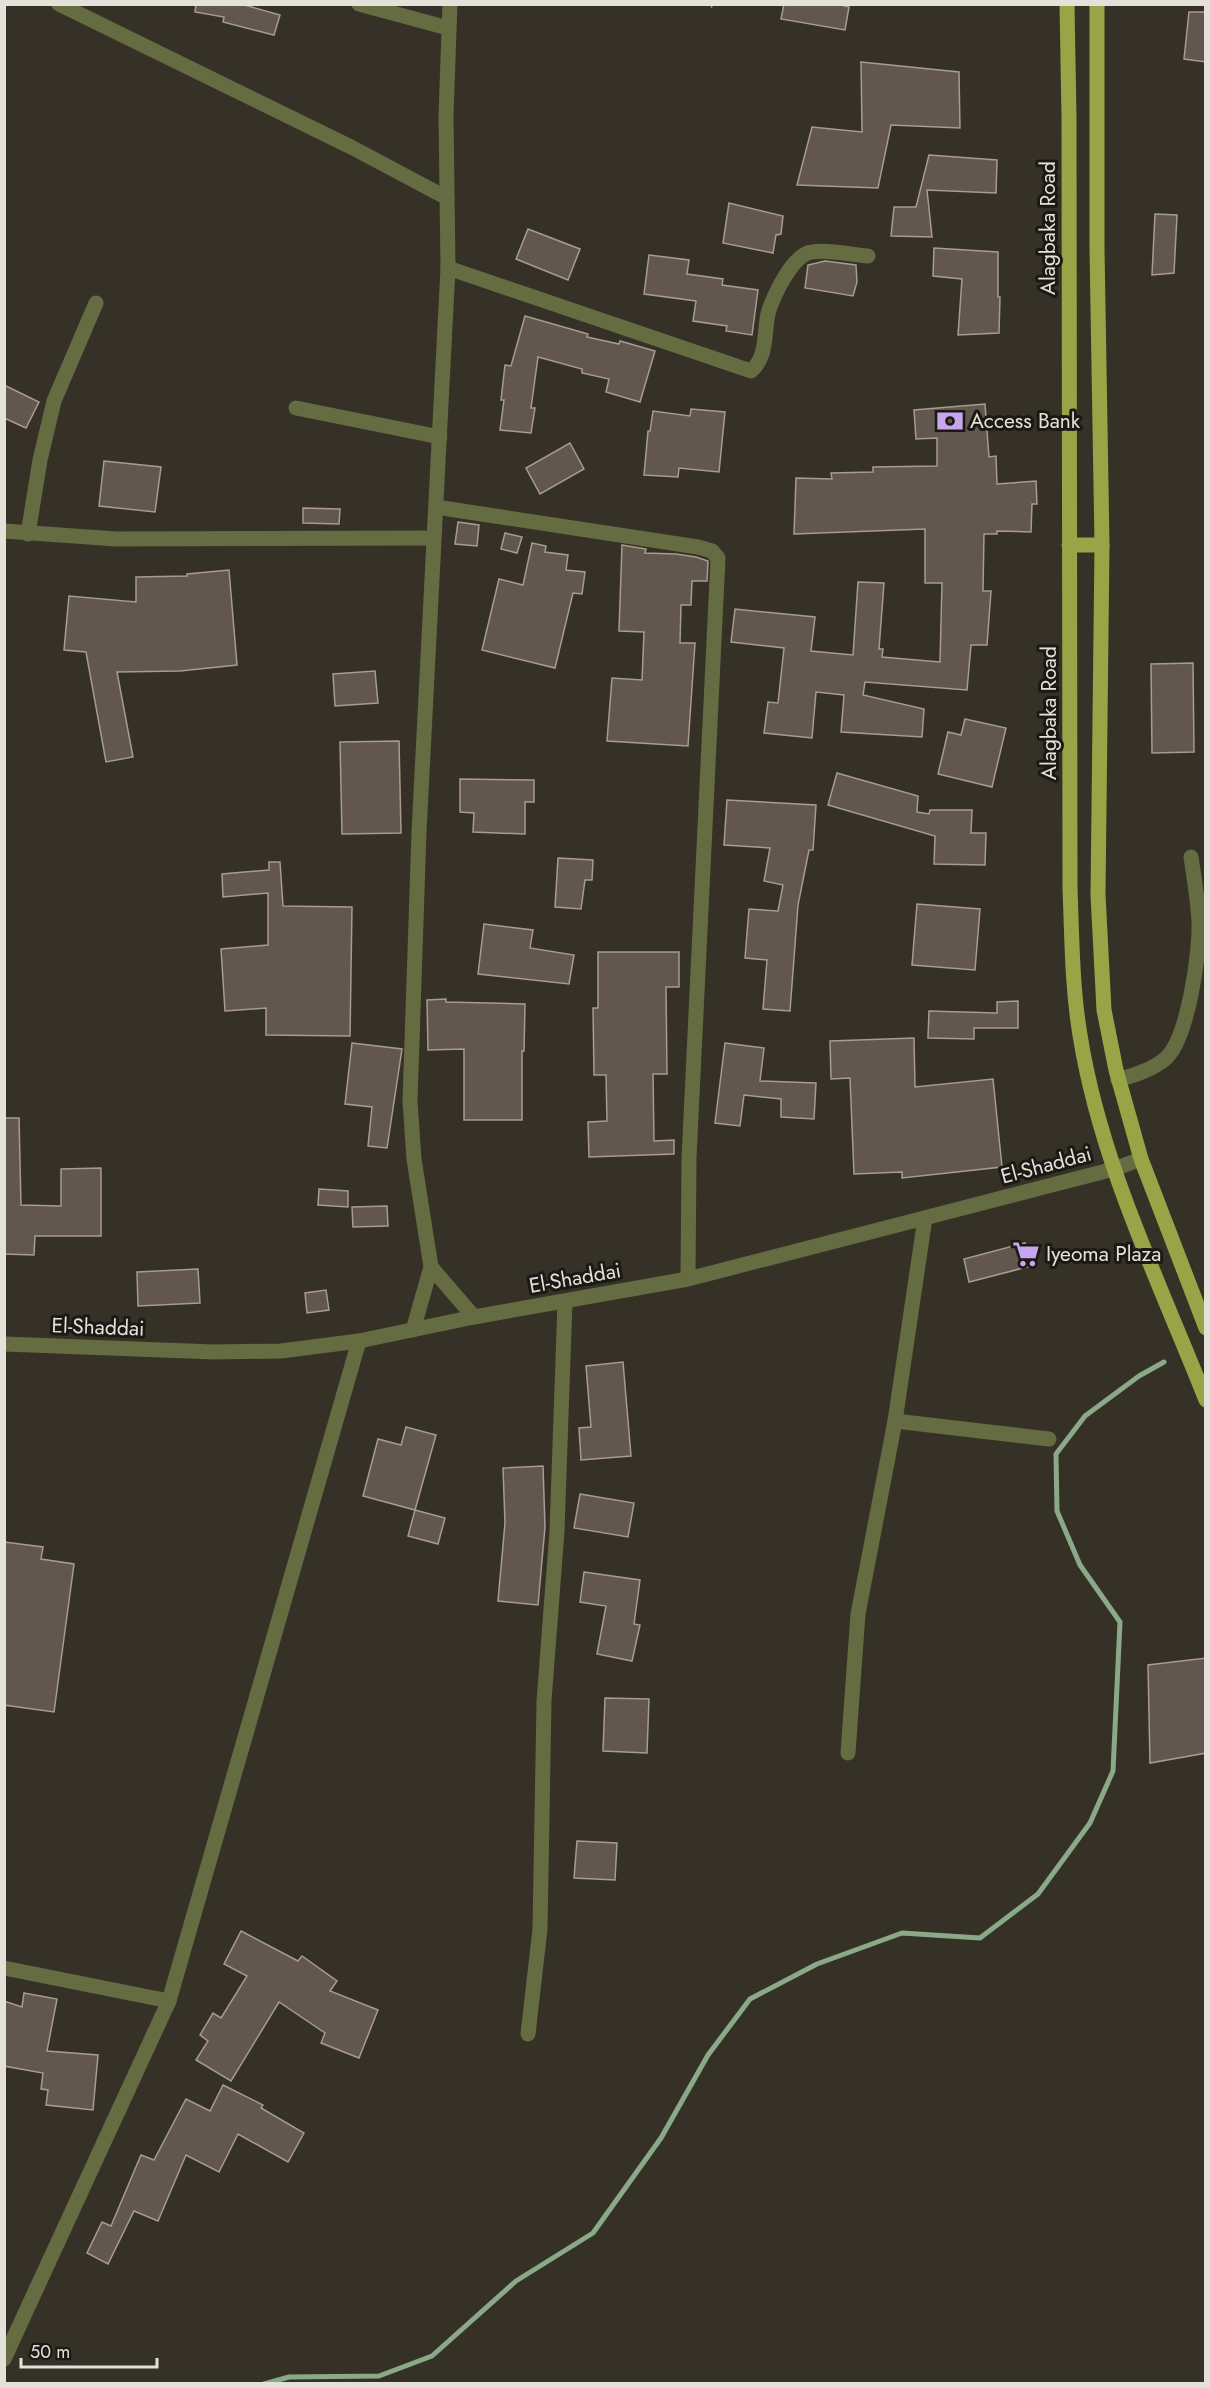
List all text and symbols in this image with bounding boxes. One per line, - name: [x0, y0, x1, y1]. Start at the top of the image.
- street label: Alagbaka Road: [1033, 161, 1063, 295]
- bank icon: Access Bank: [935, 406, 965, 436]
- place label: Access Bank: [970, 406, 1081, 436]
- street label: Alagbaka Road: [1034, 646, 1064, 780]
- street label: El-Shaddai: [997, 1138, 1095, 1192]
- supermarket icon: Iyeoma Plaza: [1011, 1239, 1041, 1269]
- place label: Iyeoma Plaza: [1046, 1239, 1161, 1269]
- street label: El-Shaddai: [527, 1255, 623, 1301]
- street label: El-Shaddai: [51, 1310, 145, 1344]
- scale bar: [21, 2331, 158, 2369]
- text: 50 m: [30, 2339, 70, 2365]

